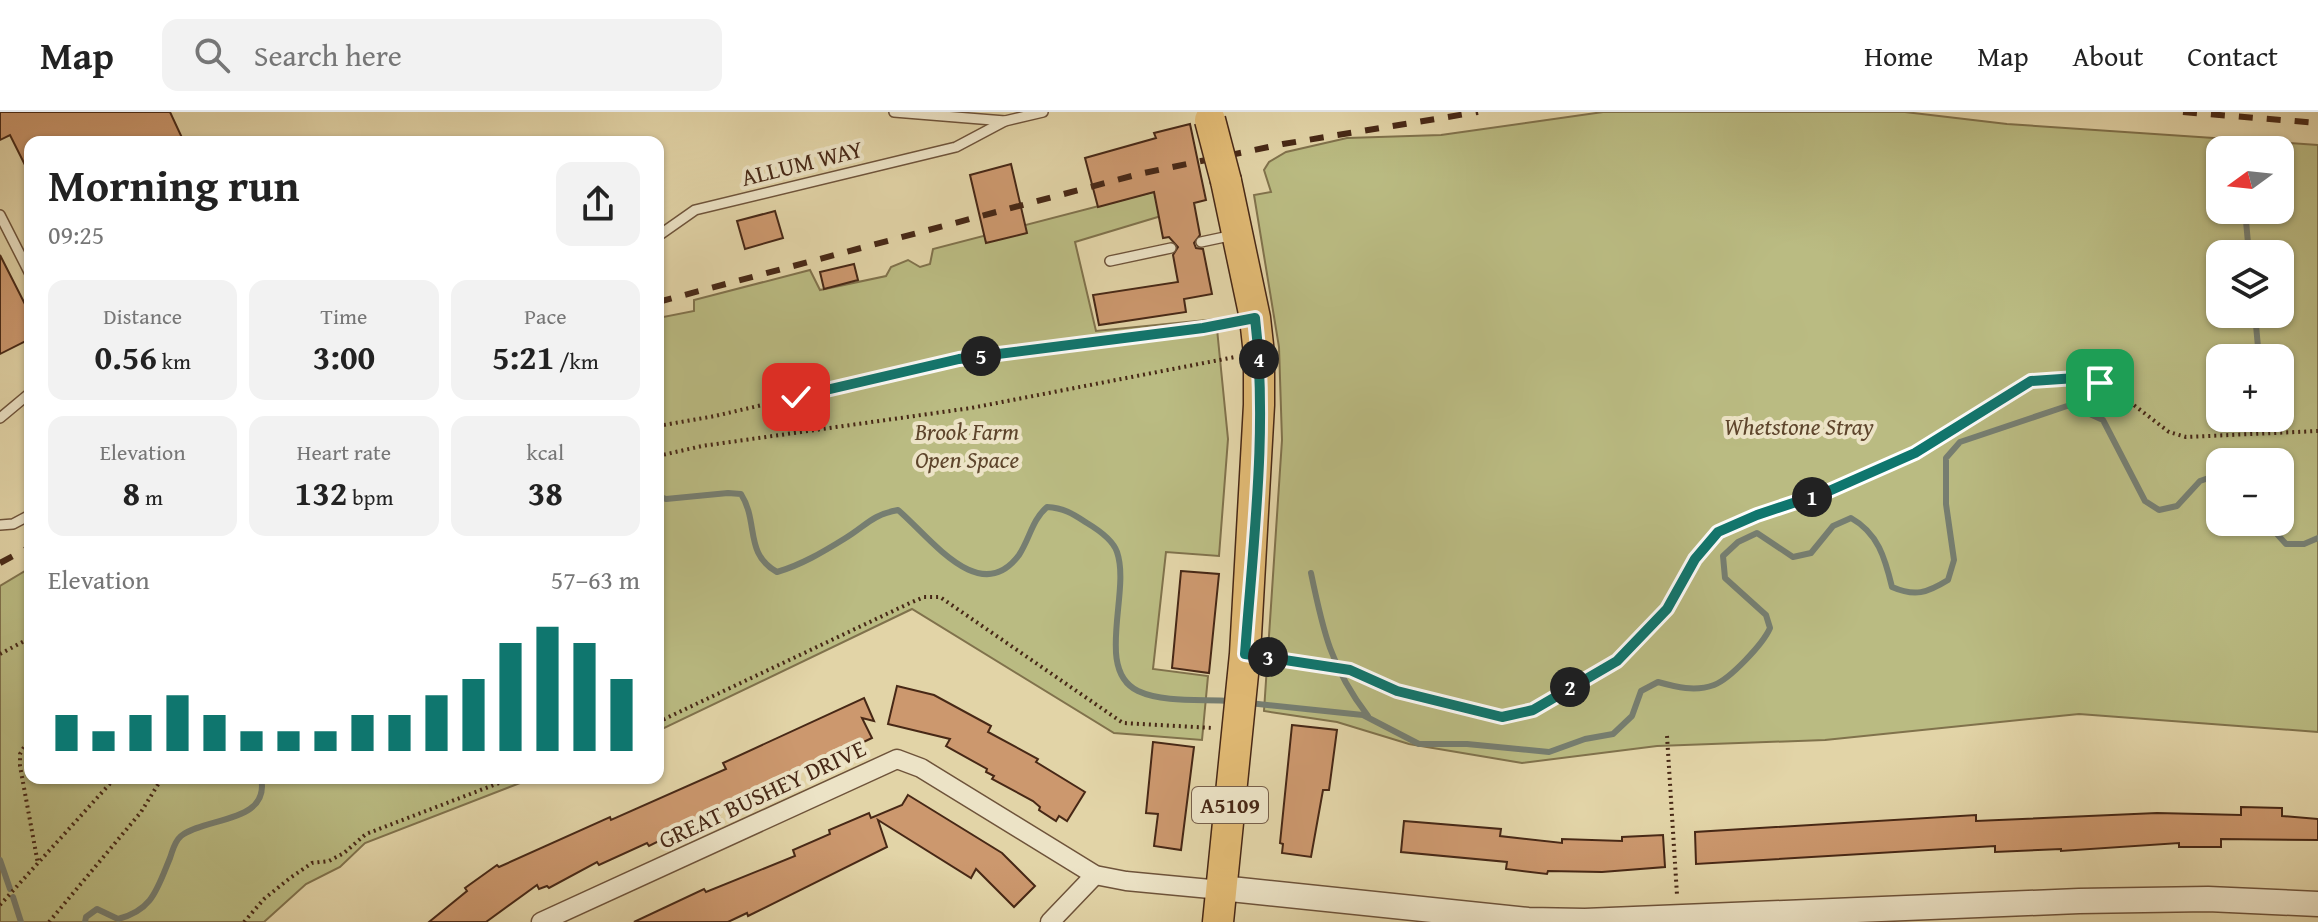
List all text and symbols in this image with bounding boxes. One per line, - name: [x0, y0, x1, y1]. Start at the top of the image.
- search box: [162, 19, 722, 91]
- text: Map: [40, 27, 114, 83]
- icon: search: [190, 33, 234, 77]
- text: Search here: [254, 33, 402, 77]
- text: Home: [1864, 35, 1933, 76]
- text: Map: [1977, 35, 2029, 76]
- text: About: [2073, 35, 2143, 76]
- text: Contact: [2187, 35, 2278, 76]
- street label: ALLUM WAY: [738, 131, 866, 195]
- north arrow: [2206, 136, 2294, 224]
- map controls: [2206, 136, 2294, 536]
- text: Morning run: [48, 153, 299, 217]
- button: share: [556, 162, 640, 246]
- text: 09:25: [48, 215, 104, 254]
- button: layers: [2206, 240, 2294, 328]
- text: Distance: [103, 300, 182, 332]
- text: Time: [321, 300, 367, 332]
- text: Pace: [524, 300, 566, 332]
- text: 0.56: [94, 332, 157, 381]
- text: 3:00: [313, 332, 375, 381]
- text: 5:21: [492, 332, 554, 381]
- pin: 5: [961, 336, 1001, 376]
- pin: 4: [1239, 339, 1279, 379]
- text: 5: [975, 340, 987, 372]
- text: 4: [1253, 343, 1265, 375]
- button: +: [2206, 344, 2294, 432]
- text: km: [157, 345, 191, 377]
- text: /km: [554, 345, 599, 377]
- pin: [2066, 349, 2134, 417]
- icon: arrive: [2078, 361, 2122, 405]
- pin: [762, 363, 830, 431]
- icon: check: [774, 375, 818, 419]
- park label: Whetstone Stray: [1724, 409, 1874, 444]
- park label: Brook Farm Open Space: [914, 414, 1019, 477]
- text: Elevation: [100, 436, 186, 468]
- text: Heart rate: [297, 436, 391, 468]
- text: kcal: [527, 436, 564, 468]
- button: −: [2206, 448, 2294, 536]
- text: 8: [122, 468, 140, 517]
- text: 132: [295, 468, 347, 517]
- text: 38: [528, 468, 563, 517]
- pin: 1: [1792, 477, 1832, 517]
- text: m: [140, 481, 163, 513]
- text: bpm: [347, 481, 393, 513]
- text: 1: [1806, 481, 1818, 513]
- text: Elevation: [48, 560, 150, 599]
- text: 57–63 m: [551, 560, 640, 599]
- pin: 3: [1248, 637, 1288, 677]
- text: 3: [1262, 641, 1274, 673]
- pin: 2: [1550, 667, 1590, 707]
- text: 2: [1564, 671, 1576, 703]
- street label: GREAT BUSHEY DRIVE: [653, 731, 871, 857]
- road number: A5109: [1192, 787, 1268, 823]

